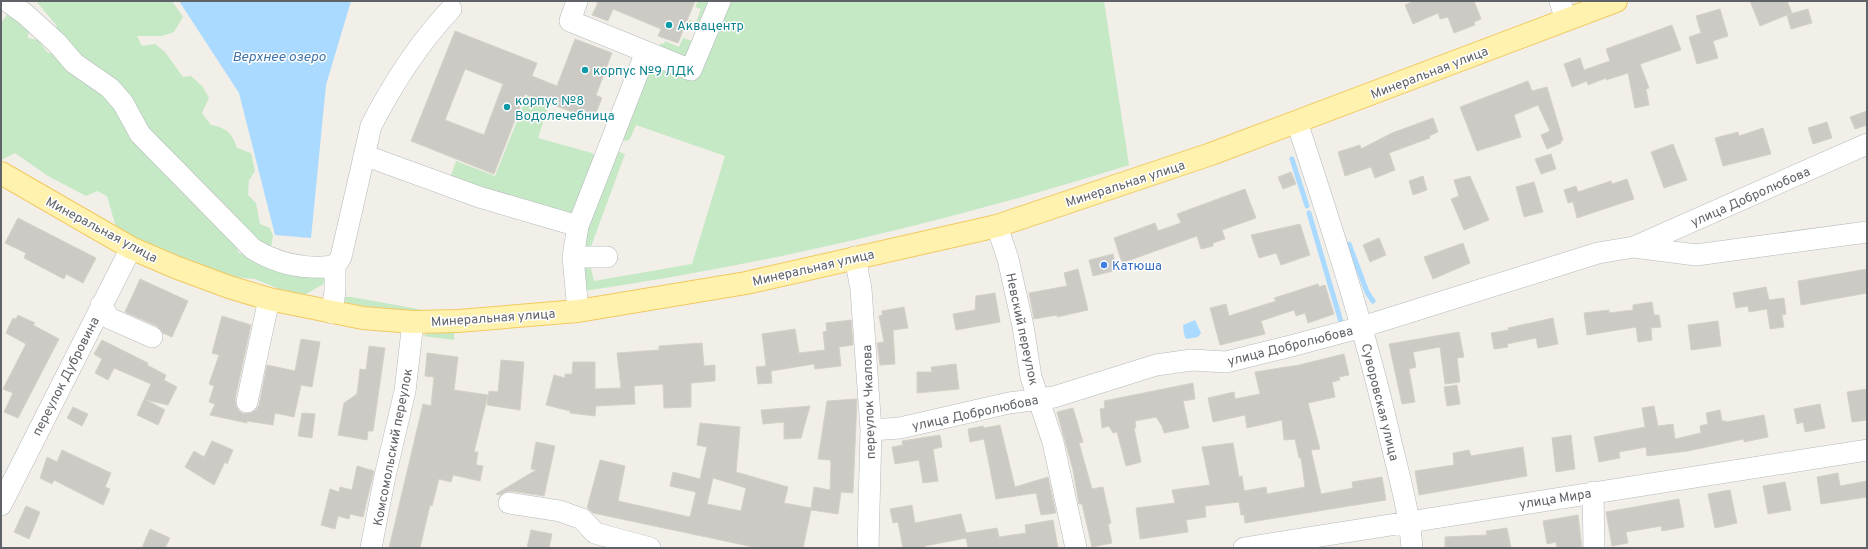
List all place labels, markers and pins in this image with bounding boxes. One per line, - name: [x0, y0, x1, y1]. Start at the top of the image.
- place label: Аквацентр: [677, 19, 744, 35]
- marker: Аквацентр: [664, 20, 674, 30]
- place label: корпус №9 ЛДК: [593, 64, 695, 80]
- marker: корпус №9 ЛДК: [580, 65, 590, 75]
- place label: корпус №8 Водолечебница: [515, 94, 614, 125]
- marker: корпус №8 Водолечебница: [502, 102, 512, 112]
- place label: Катюша: [1112, 259, 1162, 275]
- marker: Катюша: [1099, 260, 1109, 270]

